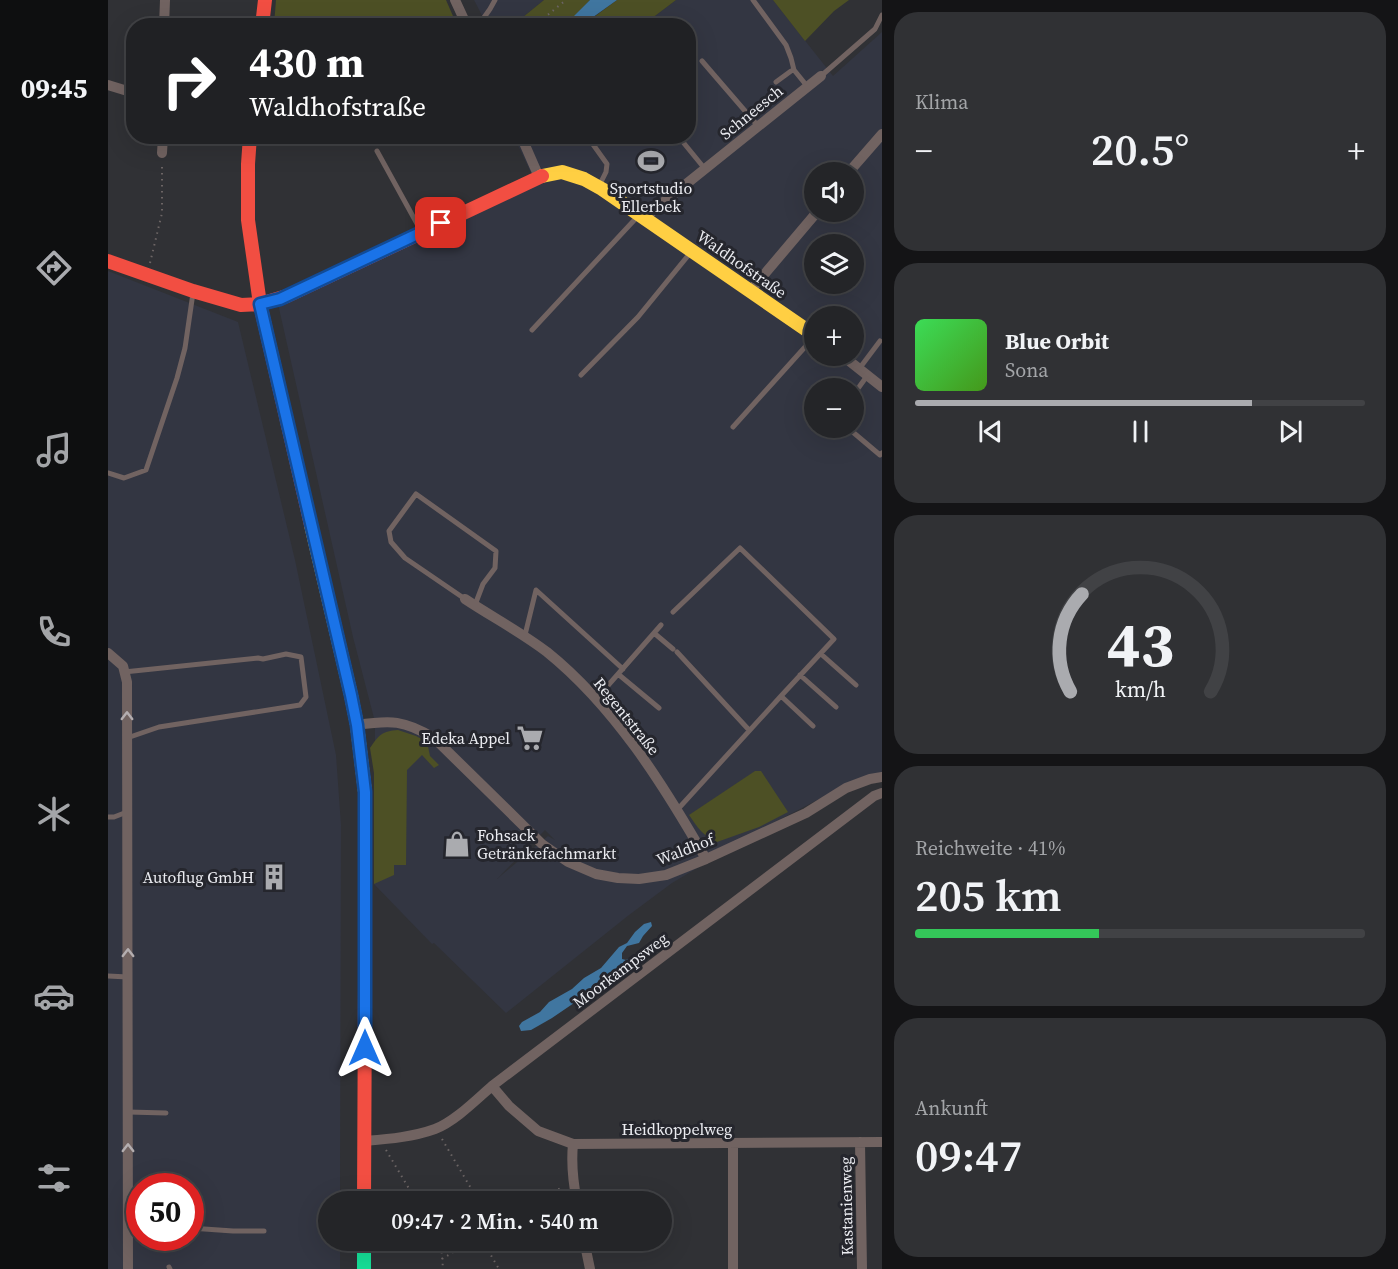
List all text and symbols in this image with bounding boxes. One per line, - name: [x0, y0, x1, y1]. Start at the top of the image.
- text: 430 m: [249, 33, 364, 91]
- icon: right: [150, 42, 228, 120]
- text: 09:45: [21, 70, 87, 107]
- street label: Schneesch: [715, 79, 788, 144]
- text: Waldhofstraße: [249, 88, 426, 125]
- text: Klima: [915, 88, 968, 116]
- text: 20.5°: [1091, 118, 1189, 180]
- text: −: [915, 128, 933, 173]
- text: +: [1348, 128, 1365, 173]
- sports icon: Sportstudio Ellerbek: [636, 146, 666, 176]
- map controls: [804, 162, 864, 438]
- button: sound: [804, 162, 864, 222]
- place label: Sportstudio Ellerbek: [610, 177, 692, 217]
- pin: [415, 197, 466, 248]
- icon: arrive: [424, 206, 457, 239]
- street label: Waldhofstraße: [693, 225, 791, 303]
- button: layers: [804, 234, 864, 294]
- icon: directions: [33, 247, 75, 289]
- button: +: [804, 306, 864, 366]
- text: Blue Orbit: [1005, 326, 1109, 356]
- text: Sona: [1005, 356, 1049, 384]
- button: −: [804, 378, 864, 438]
- icon: previous: [974, 415, 1007, 448]
- icon: pause: [1124, 415, 1157, 448]
- icon: next: [1274, 415, 1307, 448]
- icon: music: [33, 429, 75, 471]
- text: 43: [1106, 601, 1174, 687]
- icon: phone: [33, 611, 75, 653]
- street label: Regentstraße: [589, 673, 665, 759]
- text: km/h: [1114, 675, 1166, 704]
- one-way arrow: [121, 711, 133, 720]
- supermarket icon: Edeka Appel: [515, 723, 545, 753]
- place label: Edeka Appel: [421, 727, 510, 749]
- icon: climate: [33, 793, 75, 835]
- place label: Fohsack Getränkefachmarkt: [477, 824, 617, 864]
- street label: Waldhof: [653, 827, 718, 870]
- shop icon: Fohsack Getränkefachmarkt: [442, 829, 472, 859]
- text: Reichweite · 41%: [915, 834, 1066, 862]
- building icon: Autoflug GmbH: [259, 862, 289, 892]
- text: 205 km: [915, 864, 1062, 926]
- place label: Autoflug GmbH: [143, 866, 254, 888]
- street label: Moorkampsweg: [568, 927, 672, 1013]
- one-way arrow: [121, 948, 134, 957]
- icon: car: [33, 975, 75, 1017]
- position arrow: [333, 1016, 397, 1080]
- text: Ankunft: [915, 1094, 988, 1122]
- street label: Heidkoppelweg: [622, 1118, 732, 1140]
- text: 09:47: [915, 1124, 1022, 1186]
- one-way arrow: [122, 1143, 134, 1152]
- street label: Kastanienweg: [834, 1156, 858, 1256]
- icon: filters: [33, 1157, 75, 1199]
- speed limit sign: 50: [126, 1173, 204, 1251]
- text: 09:47 · 2 Min. · 540 m: [391, 1206, 599, 1236]

